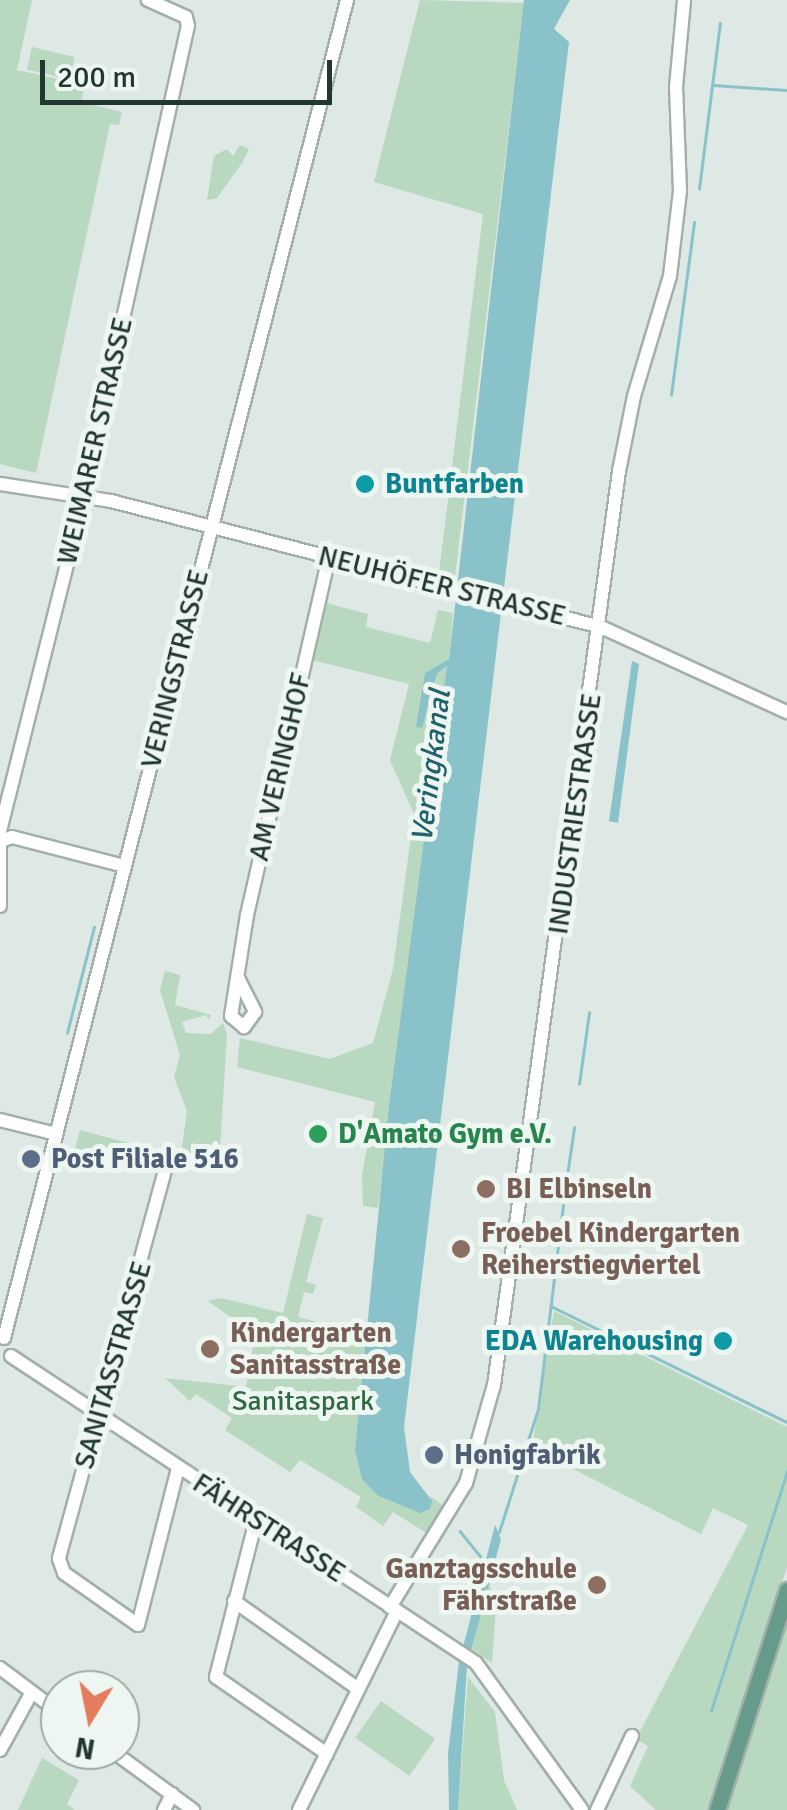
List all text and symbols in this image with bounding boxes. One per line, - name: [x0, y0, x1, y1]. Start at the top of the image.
- scale bar: [45, 40, 338, 102]
- text: 200 m: [57, 59, 136, 96]
- street label: WEIMARER STRASSE: [50, 314, 140, 568]
- place label: Buntfarben: [385, 467, 524, 501]
- marker: Buntfarben: [354, 473, 376, 495]
- street label: NEUHÖFER STRASSE: [315, 539, 569, 633]
- street label: VERINGSTRASSE: [134, 566, 216, 772]
- street label: AM VERINGHOF: [242, 670, 318, 864]
- water label: Veringkanal: [405, 688, 459, 844]
- street label: INDUSTRIESTRASSE: [541, 691, 609, 937]
- place label: D'Amato Gym e.V.: [338, 1117, 552, 1151]
- marker: D'Amato Gym e.V.: [307, 1123, 329, 1145]
- place label: Post Filiale 516: [51, 1142, 239, 1176]
- marker: Post Filiale 516: [20, 1148, 42, 1170]
- place label: BI Elbinseln: [506, 1172, 652, 1206]
- marker: BI Elbinseln: [475, 1178, 497, 1200]
- place label: Froebel Kindergarten Reiherstiegviertel: [481, 1216, 740, 1282]
- marker: Froebel Kindergarten Reiherstiegviertel: [450, 1238, 472, 1260]
- street label: SANITASSTRASSE: [67, 1257, 159, 1473]
- place label: Kindergarten Sanitasstraße: [230, 1316, 401, 1382]
- place label: EDA Warehousing: [485, 1324, 703, 1358]
- marker: EDA Warehousing: [712, 1330, 734, 1352]
- marker: Kindergarten Sanitasstraße: [199, 1338, 221, 1360]
- park label: Sanitaspark: [232, 1384, 374, 1418]
- place label: Honigfabrik: [454, 1438, 601, 1472]
- marker: Honigfabrik: [423, 1444, 445, 1466]
- street label: FÄHRSTRASSE: [186, 1466, 352, 1590]
- place label: Ganztagsschule Fährstraße: [386, 1552, 577, 1618]
- marker: Ganztagsschule Fährstraße: [586, 1574, 608, 1596]
- north arrow: [40, 1670, 140, 1770]
- text: N: [73, 1729, 98, 1766]

